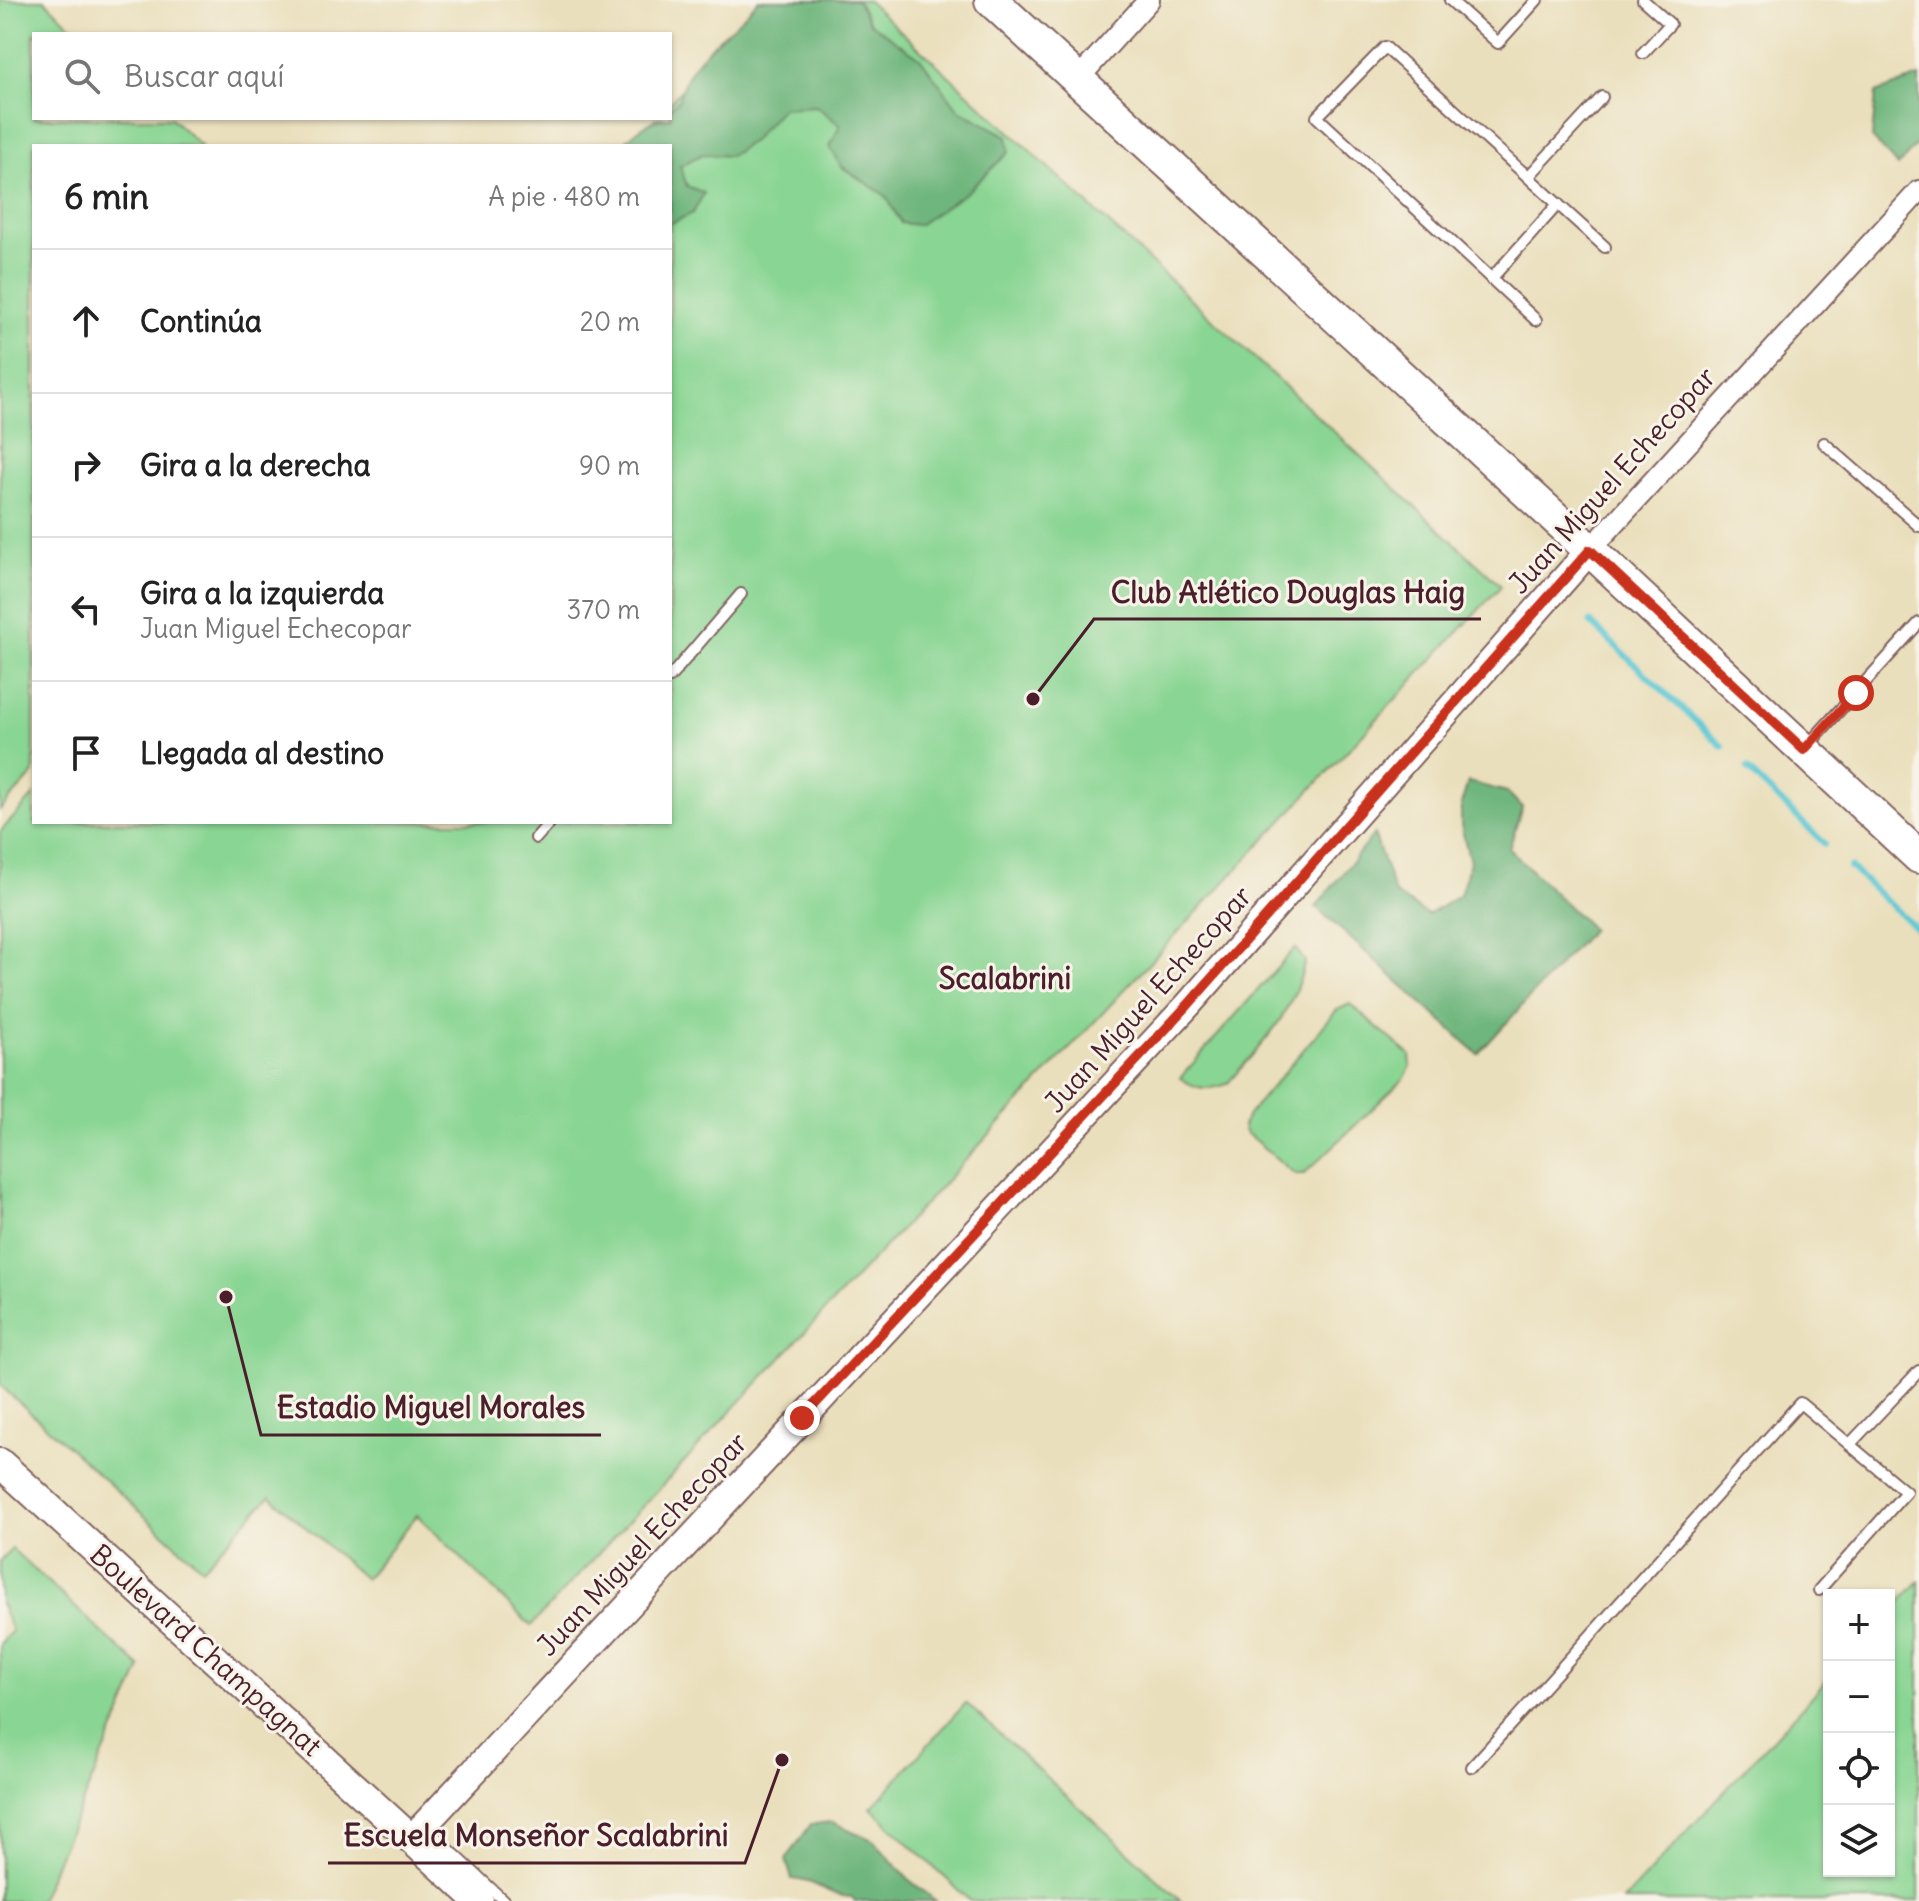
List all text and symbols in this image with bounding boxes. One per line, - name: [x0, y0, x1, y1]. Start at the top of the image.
- search box: [32, 32, 672, 120]
- icon: search: [60, 54, 104, 98]
- text: Buscar aquí: [124, 57, 284, 95]
- text: 6 min: [64, 175, 149, 218]
- text: A pie · 480 m: [488, 180, 640, 213]
- icon: ahead: [64, 299, 108, 343]
- text: Continúa: [140, 302, 262, 340]
- text: 20 m: [580, 305, 640, 338]
- street label: Juan Miguel Echecopar: [1501, 359, 1723, 601]
- icon: right: [64, 443, 108, 487]
- text: Gira a la derecha: [140, 446, 371, 484]
- text: 90 m: [579, 449, 640, 482]
- callout: Club Atlético Douglas Haig: [1094, 565, 1481, 619]
- text: Club Atlético Douglas Haig: [1111, 573, 1465, 611]
- text: Gira a la izquierda: [140, 574, 384, 612]
- icon: left: [64, 587, 108, 631]
- text: 370 m: [566, 593, 640, 626]
- text: Juan Miguel Echecopar: [140, 612, 412, 645]
- route start: [1838, 675, 1874, 711]
- icon: arrive: [64, 731, 108, 775]
- text: Llegada al destino: [140, 734, 384, 772]
- street label: Juan Miguel Echecopar: [1037, 878, 1259, 1120]
- district label: Scalabrini: [939, 959, 1071, 997]
- callout: Estadio Miguel Morales: [261, 1381, 601, 1435]
- text: Estadio Miguel Morales: [277, 1388, 585, 1426]
- route end: [784, 1400, 820, 1436]
- street label: Juan Miguel Echecopar: [529, 1425, 755, 1663]
- street label: Boulevard Champagnat: [83, 1536, 329, 1764]
- map controls: [1823, 1589, 1895, 1877]
- button: +: [1823, 1589, 1895, 1661]
- button: −: [1823, 1661, 1895, 1733]
- button: locate: [1823, 1733, 1895, 1805]
- button: layers: [1823, 1805, 1895, 1877]
- callout: Escuela Monseñor Scalabrini: [328, 1809, 745, 1863]
- text: Escuela Monseñor Scalabrini: [343, 1816, 729, 1854]

